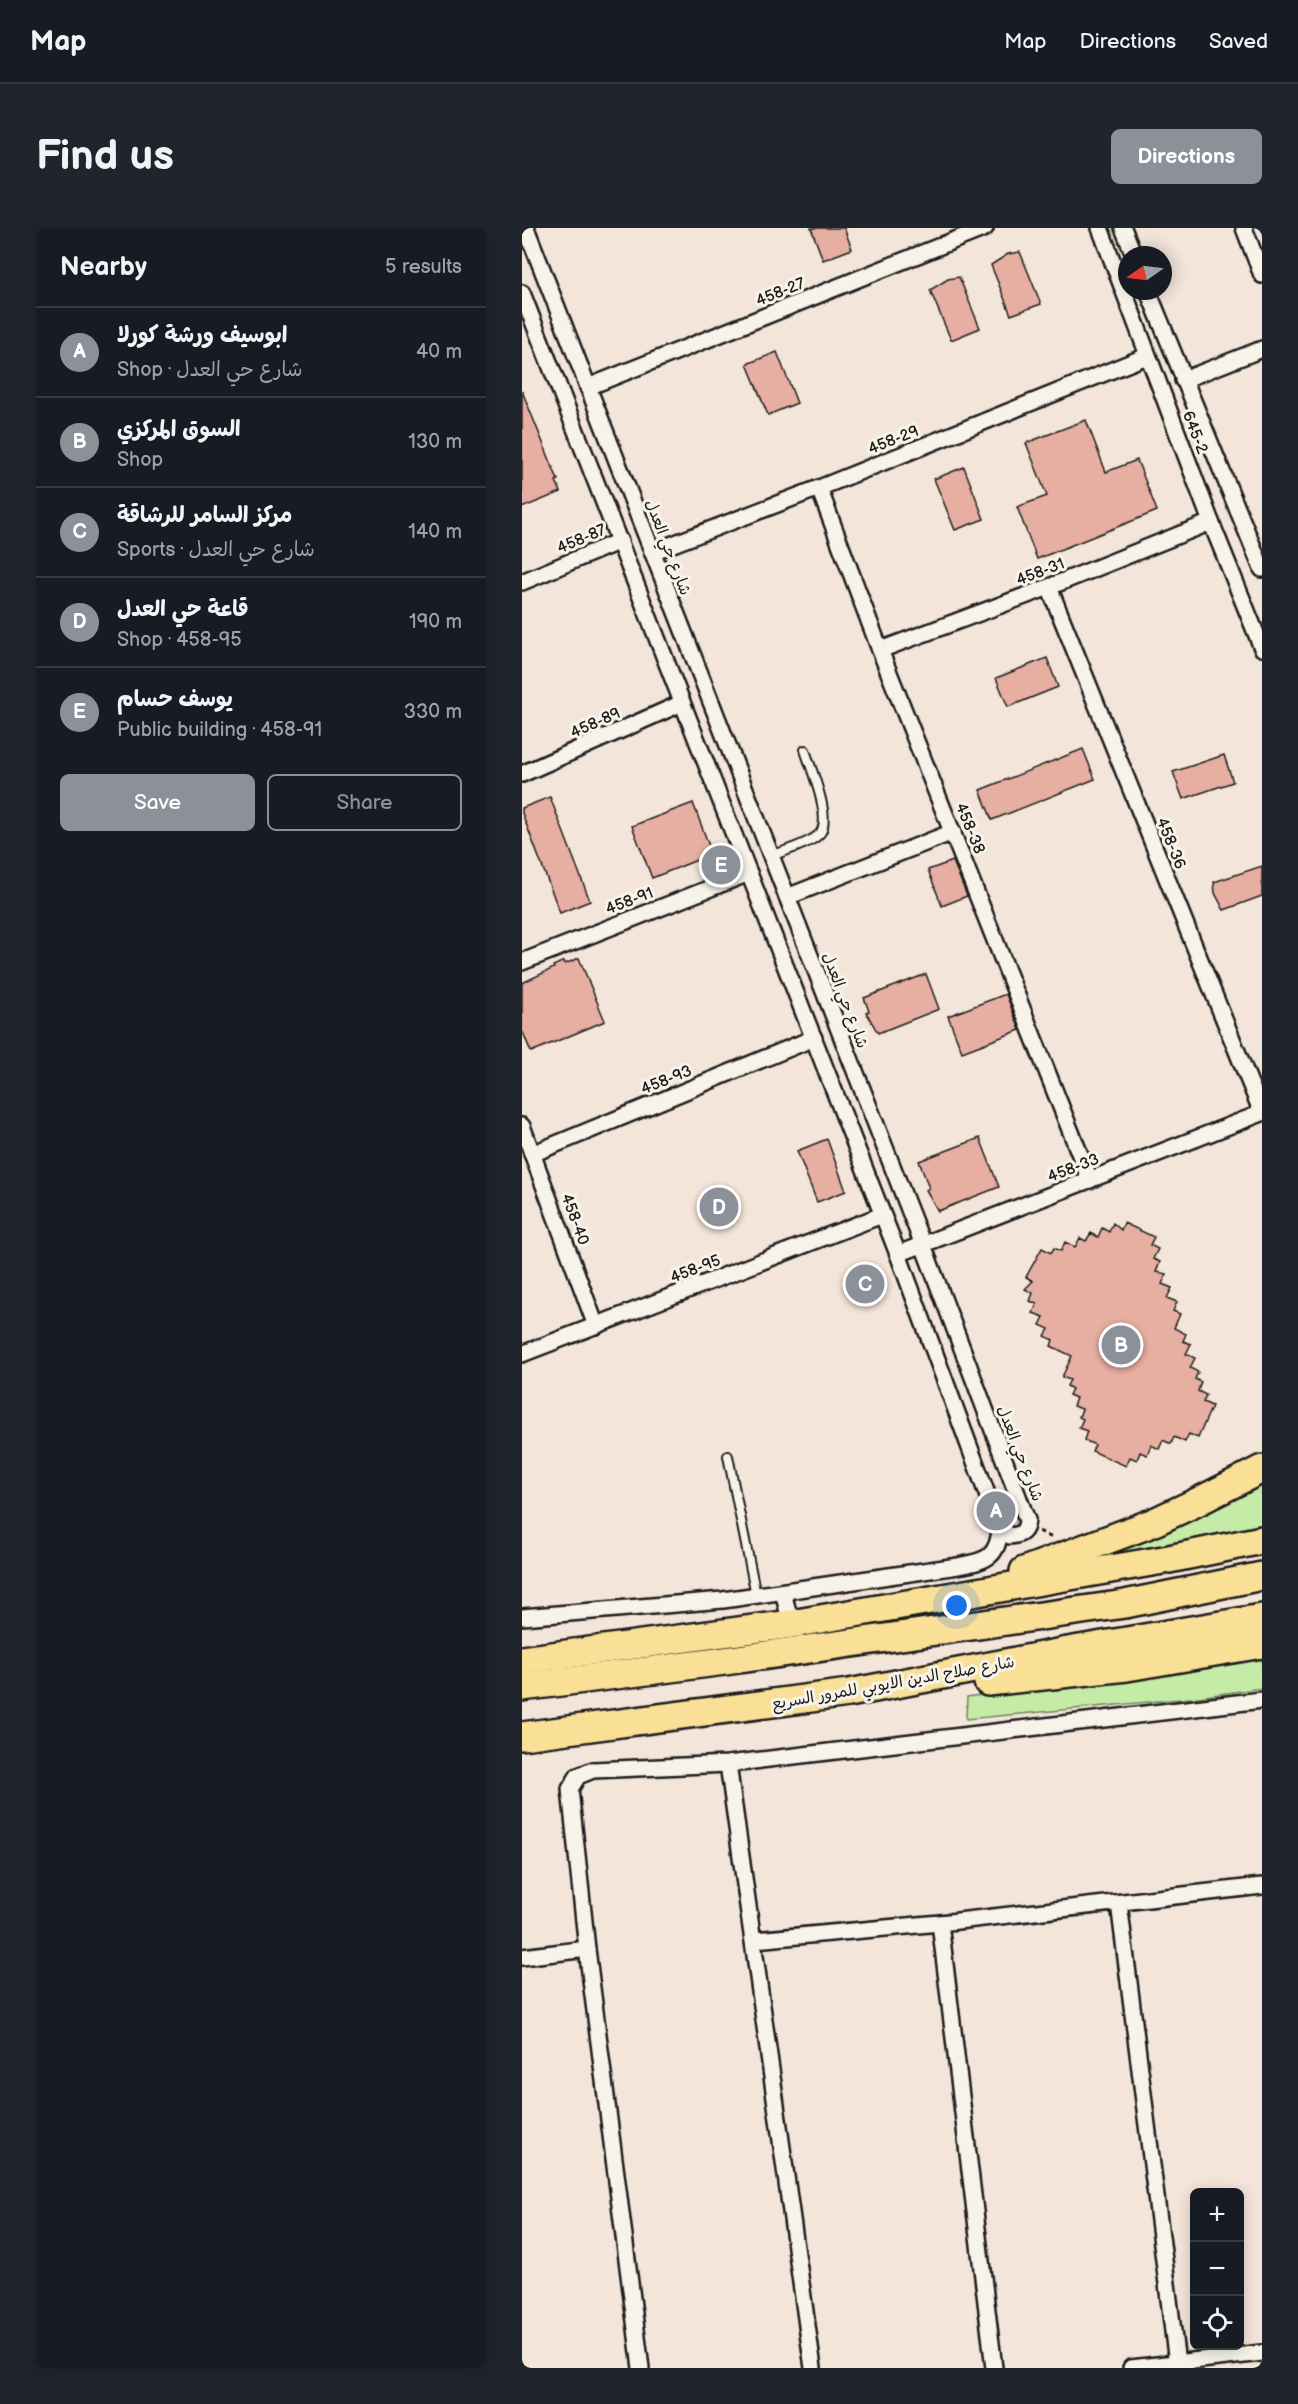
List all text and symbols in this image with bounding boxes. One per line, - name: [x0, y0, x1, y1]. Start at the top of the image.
- text: Map: [30, 25, 86, 58]
- text: Map: [1004, 29, 1047, 54]
- text: Directions: [1080, 29, 1176, 54]
- text: Saved: [1209, 29, 1268, 54]
- button: Directions: [1111, 129, 1262, 184]
- text: Find us: [36, 131, 174, 182]
- north arrow: [1118, 246, 1172, 300]
- text: Nearby: [60, 252, 147, 283]
- text: 5 results: [385, 255, 462, 279]
- street label: 458-27: [753, 274, 808, 311]
- text: ابوسيف ورشة كورلا: [117, 322, 287, 349]
- text: A: [73, 340, 86, 364]
- text: 40 m: [416, 340, 462, 364]
- text: Shop · شارع حي العدل: [117, 358, 303, 382]
- street label: 645-2: [1178, 409, 1212, 457]
- text: السوق المركزي: [117, 416, 241, 443]
- street label: 458-29: [866, 422, 922, 459]
- text: B: [72, 430, 87, 454]
- text: 130 m: [408, 430, 462, 454]
- text: Shop: [117, 448, 163, 472]
- street label: شارع حي العدل: [637, 497, 695, 600]
- text: مركز السامر للرشاقة: [117, 502, 292, 529]
- text: C: [72, 520, 87, 544]
- text: 140 m: [408, 520, 462, 544]
- street label: 458-87: [554, 521, 609, 558]
- text: Sports · شارع حي العدل: [117, 538, 315, 562]
- street label: 458-31: [1014, 555, 1067, 590]
- text: قاعة حي العدل: [117, 596, 248, 623]
- text: D: [73, 610, 86, 634]
- text: 190 m: [409, 610, 462, 634]
- text: Shop · 458-95: [117, 628, 242, 652]
- text: يوسف حسام: [117, 686, 233, 713]
- text: E: [73, 700, 86, 724]
- text: 330 m: [404, 700, 462, 724]
- street label: 458-89: [568, 704, 624, 743]
- text: Public building · 458-91: [117, 718, 322, 742]
- button: Save: [60, 774, 255, 831]
- button: Share: [267, 774, 462, 831]
- street label: 458-38: [951, 800, 988, 857]
- street label: 458-36: [1152, 815, 1190, 872]
- pin: E: [702, 842, 740, 888]
- street label: 458-91: [603, 884, 656, 919]
- street label: شارع حي العدل: [814, 950, 872, 1053]
- street label: 458-93: [638, 1062, 695, 1099]
- street label: 458-33: [1045, 1150, 1102, 1187]
- pin: D: [700, 1184, 738, 1230]
- street label: 458-40: [557, 1191, 593, 1248]
- street label: 458-95: [668, 1251, 723, 1288]
- pin: C: [846, 1262, 884, 1306]
- pin: B: [1102, 1322, 1140, 1368]
- street label: شارع حي العدل: [989, 1403, 1047, 1506]
- pin: A: [976, 1488, 1016, 1534]
- your location: [942, 1591, 971, 1620]
- street label: شارع صلاح الدين الايوبي للمرور السريع: [770, 1653, 1017, 1718]
- map controls: [1190, 2188, 1244, 2350]
- button: +: [1190, 2188, 1244, 2242]
- button: −: [1190, 2242, 1244, 2296]
- button: locate: [1190, 2296, 1244, 2350]

